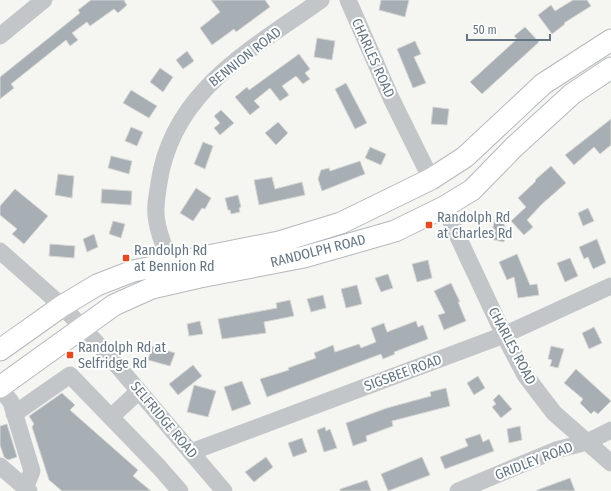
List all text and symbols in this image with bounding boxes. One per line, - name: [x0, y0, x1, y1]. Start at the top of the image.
- street label: CHARLES ROAD: [348, 16, 398, 100]
- scale bar: [467, 16, 550, 42]
- street label: BENNION ROAD: [205, 23, 285, 91]
- text: 50 m: [473, 23, 497, 37]
- place label: Randolph Rd at Charles Rd: [437, 209, 513, 242]
- marker: Randolph Rd at Charles Rd: [424, 220, 434, 230]
- street label: RANDOLPH ROAD: [269, 231, 367, 271]
- place label: Randolph Rd at Bennion Rd: [134, 242, 215, 275]
- marker: Randolph Rd at Bennion Rd: [121, 253, 131, 263]
- street label: CHARLES ROAD: [485, 304, 539, 388]
- place label: Randolph Rd at Selfridge Rd: [78, 339, 166, 372]
- marker: Randolph Rd at Selfridge Rd: [65, 350, 75, 360]
- street label: SIGSBEE ROAD: [362, 351, 444, 395]
- street label: SELFRIDGE ROAD: [127, 378, 201, 462]
- street label: GRIDLEY ROAD: [493, 438, 575, 484]

